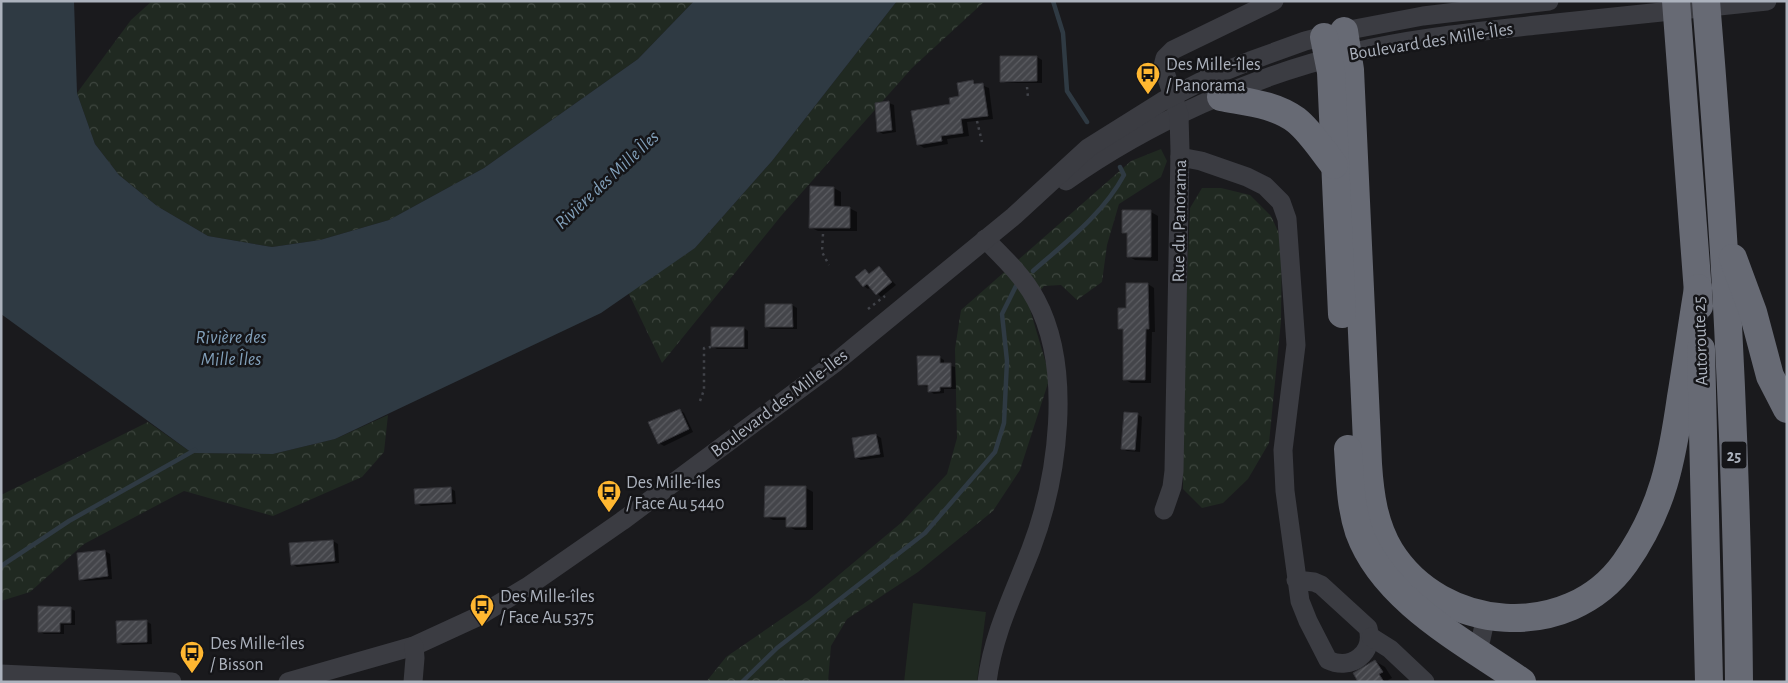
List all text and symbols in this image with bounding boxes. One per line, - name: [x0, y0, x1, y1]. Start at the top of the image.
- street label: Boulevard des Mille-Îles: [1347, 17, 1515, 64]
- place label: Des Mille-îles / Panorama: [1166, 56, 1261, 95]
- bus stop icon: Des Mille-îles / Panorama: [1135, 61, 1161, 95]
- water label: Rivière des Mille Îles: [550, 126, 663, 233]
- street label: Rue du Panorama: [1170, 159, 1190, 283]
- street label: Autoroute 25: [1690, 296, 1712, 386]
- water label: Rivière des Mille Îles: [196, 328, 266, 369]
- street label: Boulevard des Mille-Îles: [706, 344, 851, 461]
- road number: 25: [1722, 442, 1746, 468]
- place label: Des Mille-îles / Face Au 5440: [626, 474, 724, 513]
- bus stop icon: Des Mille-îles / Face Au 5440: [596, 479, 622, 513]
- place label: Des Mille-îles / Face Au 5375: [500, 588, 595, 627]
- bus stop icon: Des Mille-îles / Face Au 5375: [469, 593, 495, 627]
- place label: Des Mille-îles / Bisson: [210, 635, 305, 674]
- bus stop icon: Des Mille-îles / Bisson: [179, 640, 205, 674]

